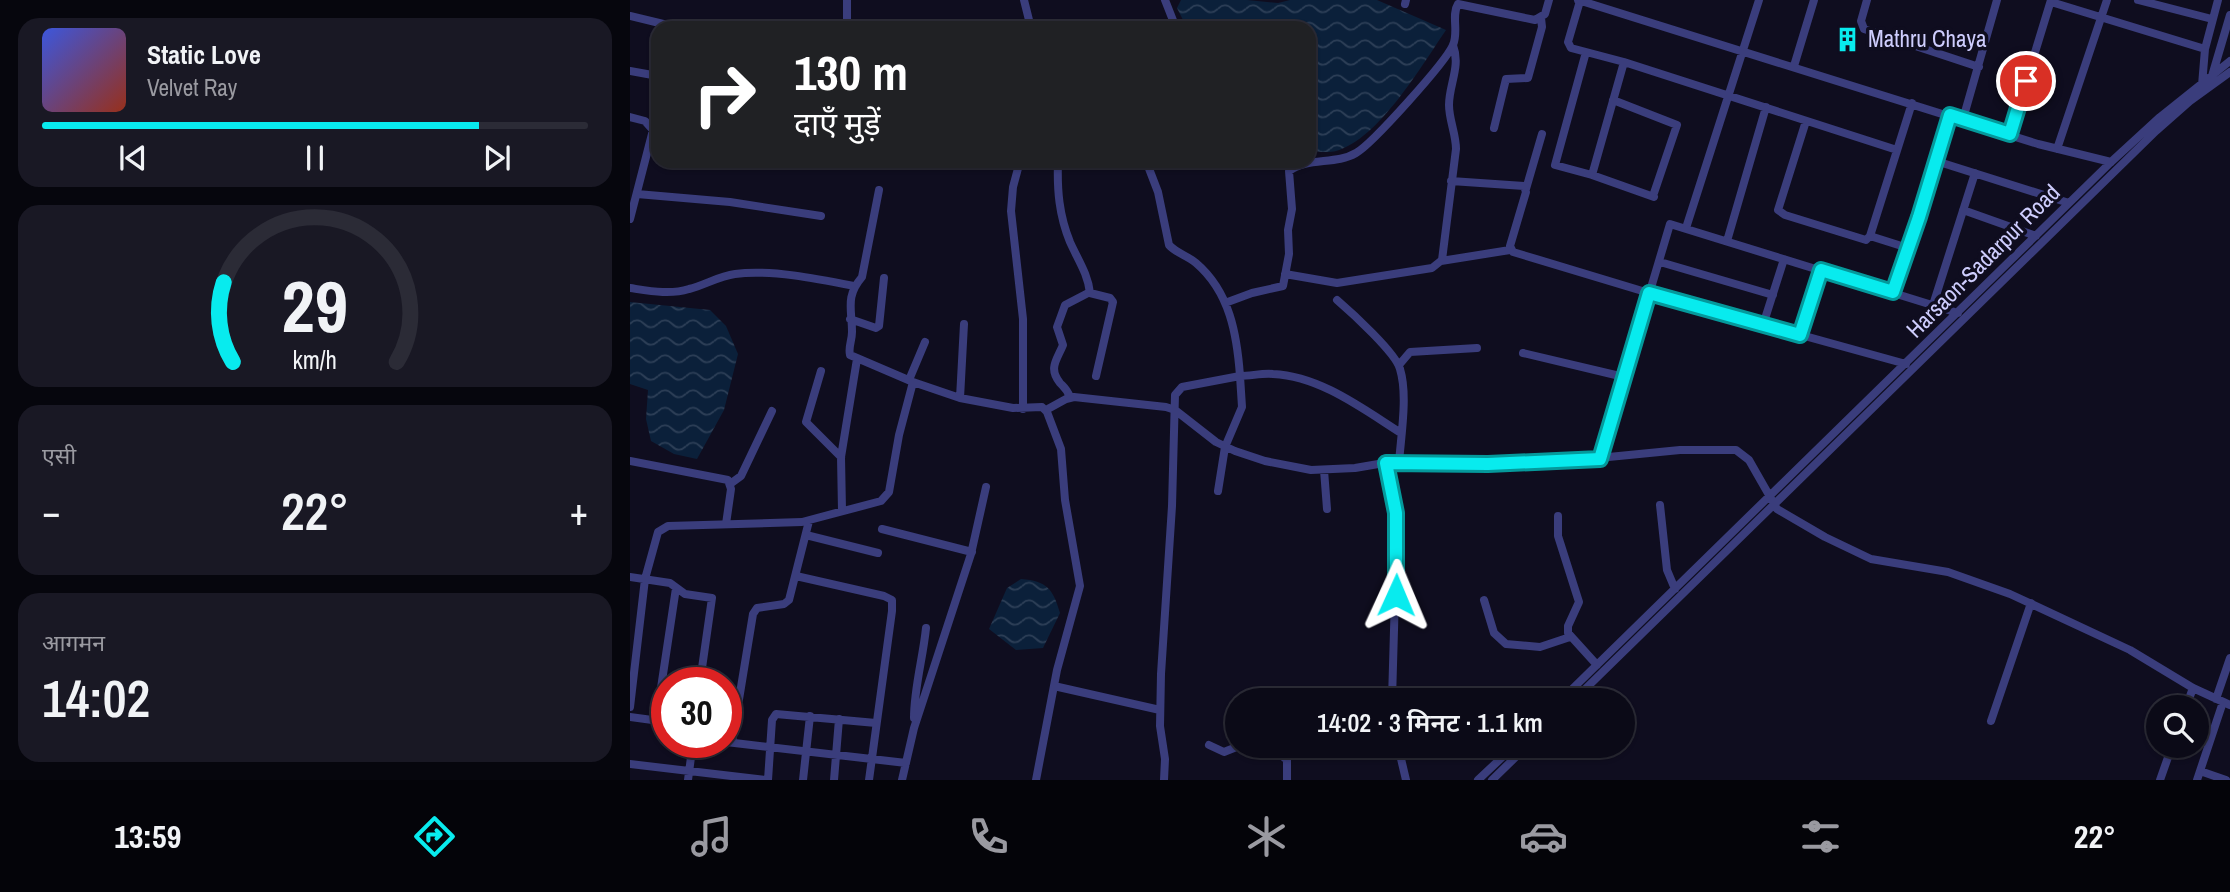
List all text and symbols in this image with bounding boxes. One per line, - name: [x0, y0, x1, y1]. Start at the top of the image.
- place label: Mathru Chaya: [1868, 23, 1987, 54]
- building icon: Mathru Chaya: [1834, 25, 1862, 53]
- text: Static Love: [147, 37, 261, 72]
- text: 130 m: [794, 39, 908, 105]
- icon: right: [679, 49, 770, 140]
- pin: [1996, 51, 2056, 111]
- icon: arrive: [2007, 62, 2045, 100]
- text: Velvet Ray: [147, 72, 237, 103]
- text: दाएँ मुड़ें: [794, 102, 881, 145]
- icon: previous: [114, 139, 152, 177]
- icon: pause: [296, 139, 334, 177]
- icon: next: [478, 139, 516, 177]
- street label: Harsaon-Sadarpur Road: [1899, 177, 2066, 344]
- text: 29: [282, 258, 348, 356]
- text: km/h: [293, 343, 337, 377]
- text: एसी: [42, 440, 76, 471]
- text: 22°: [281, 476, 349, 546]
- text: −: [42, 486, 60, 537]
- text: +: [570, 486, 588, 537]
- position arrow: [1359, 558, 1433, 632]
- text: आगमन: [42, 627, 105, 658]
- text: 14:02: [42, 663, 150, 733]
- speed limit sign: 30: [651, 667, 742, 758]
- map controls: [2146, 695, 2209, 758]
- button: search: [2146, 695, 2209, 758]
- text: 14:02 · 3 मिनट · 1.1 km: [1317, 705, 1543, 740]
- icon: directions: [410, 812, 459, 861]
- icon: music: [687, 812, 736, 861]
- icon: phone: [964, 812, 1013, 861]
- icon: climate: [1242, 812, 1291, 861]
- icon: car: [1519, 812, 1568, 861]
- icon: filters: [1796, 812, 1845, 861]
- text: 13:59: [114, 815, 181, 858]
- text: 22°: [2074, 815, 2116, 858]

